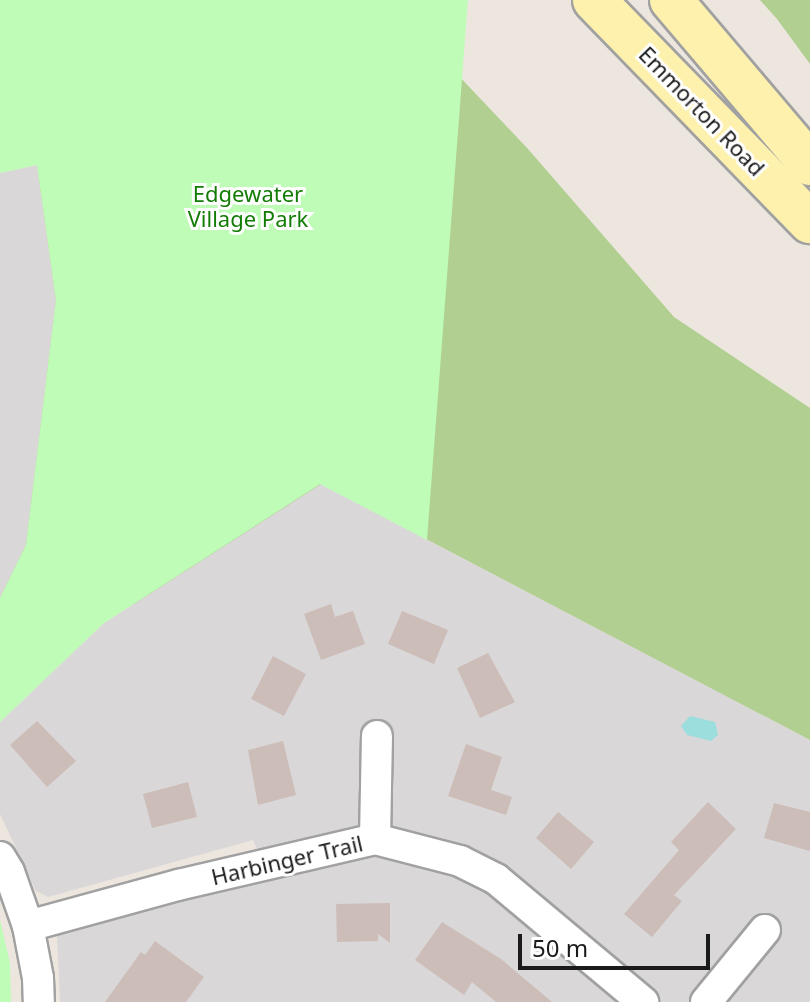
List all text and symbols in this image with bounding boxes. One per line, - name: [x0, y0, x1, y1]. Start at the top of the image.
- street label: Emmorton Road: [634, 41, 770, 181]
- park label: Edgewater Village Park: [188, 180, 308, 232]
- street label: Harbinger Trail: [209, 830, 365, 890]
- scale bar: [522, 918, 714, 968]
- text: 50 m: [532, 931, 588, 964]

